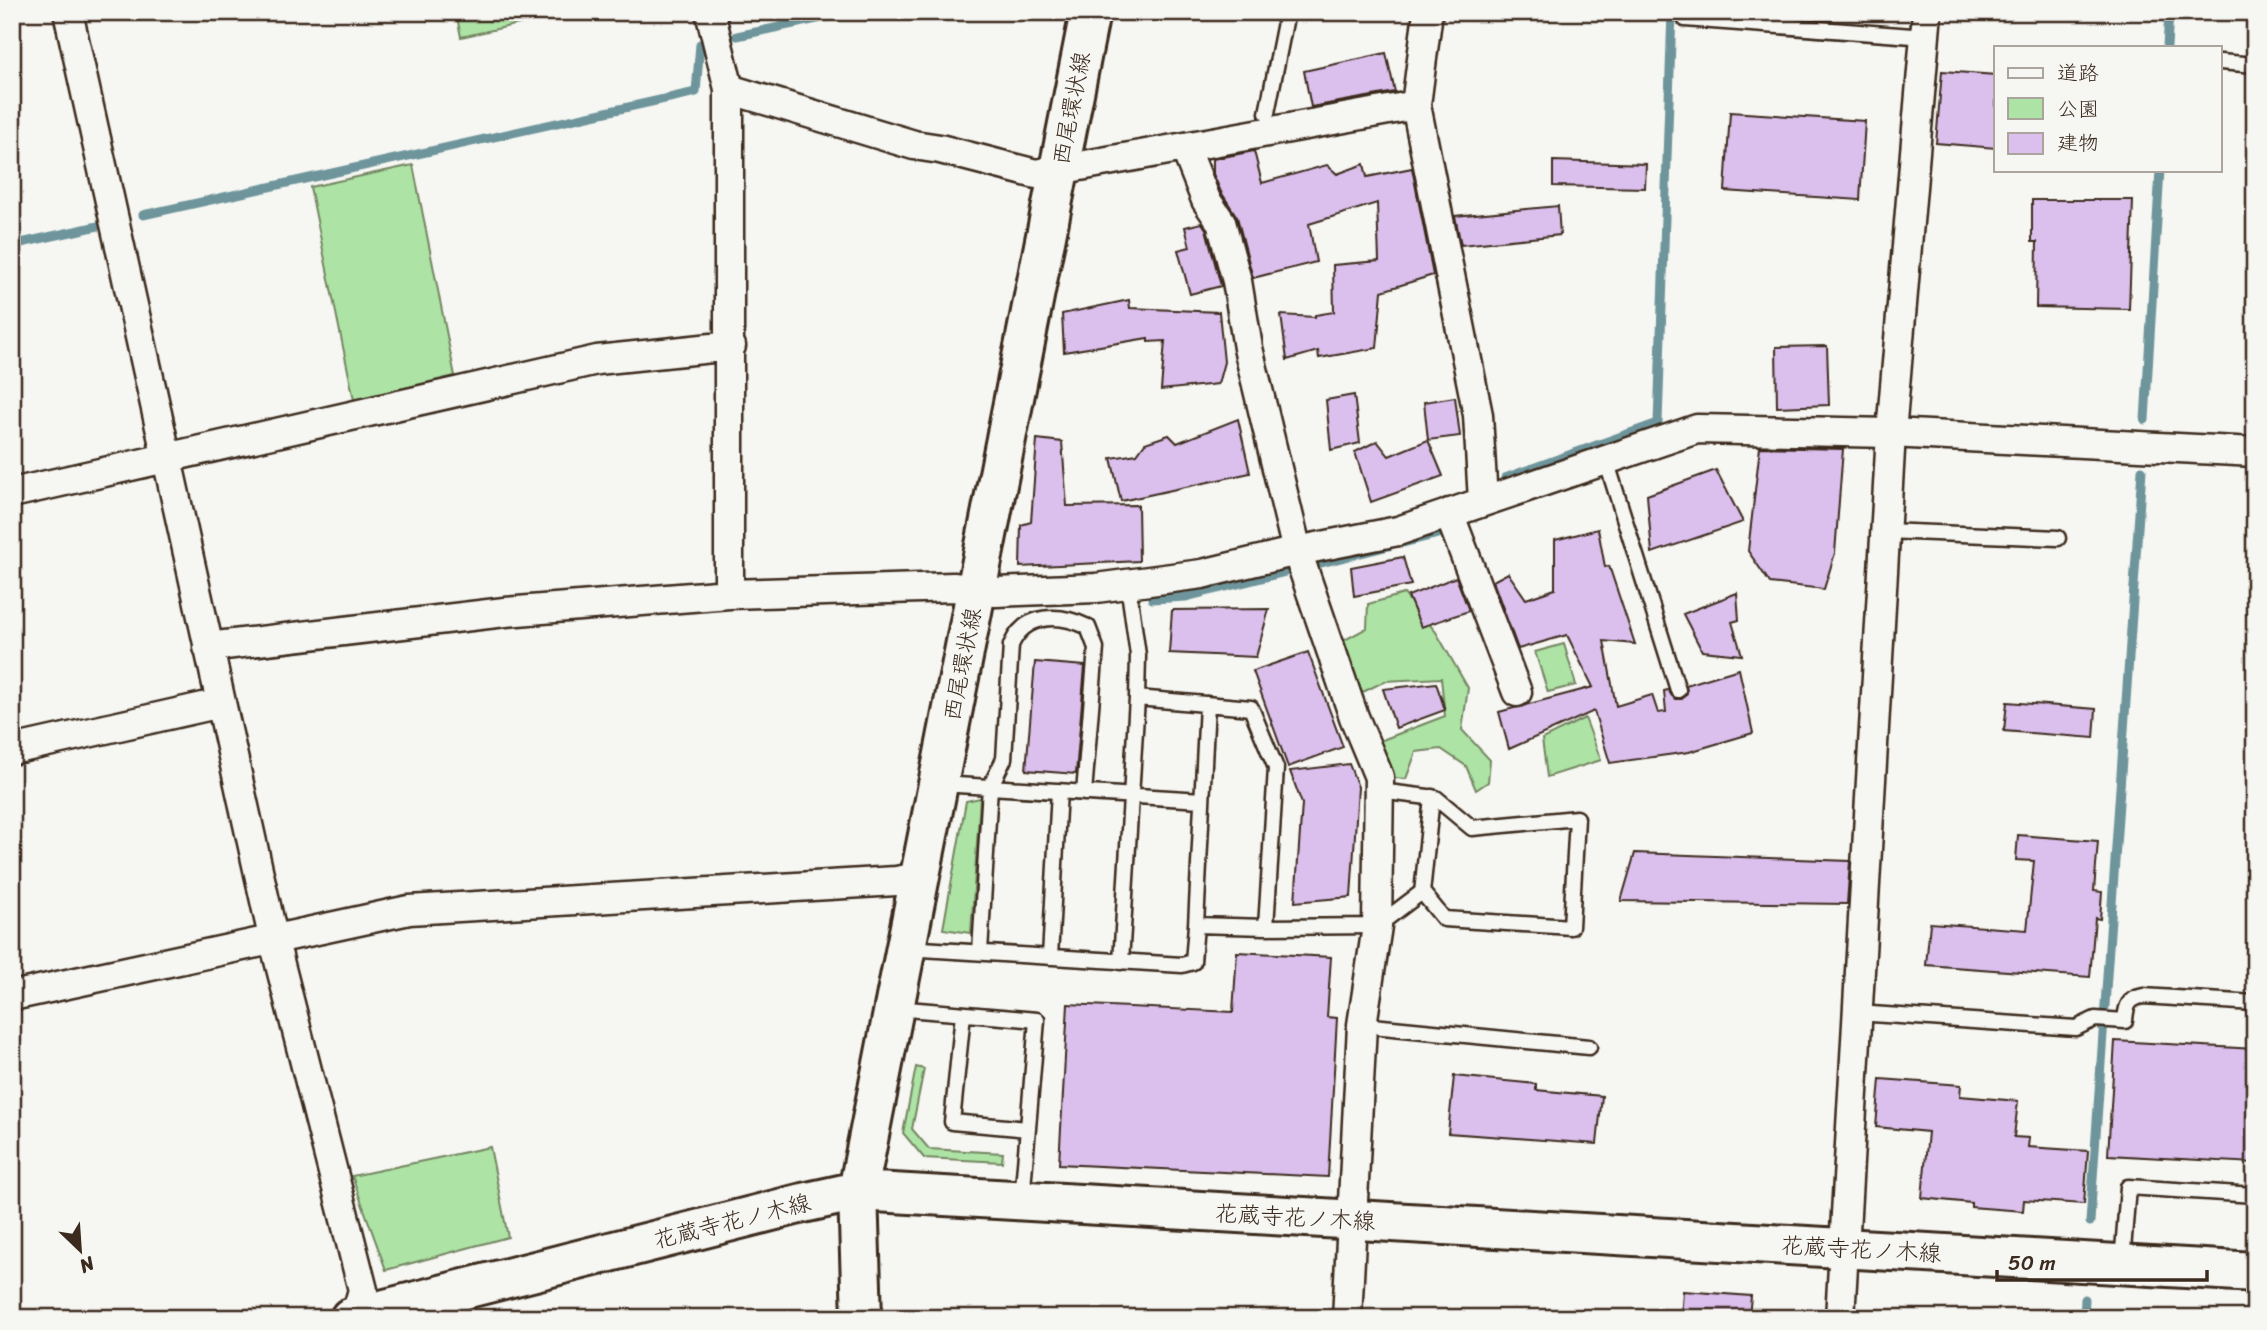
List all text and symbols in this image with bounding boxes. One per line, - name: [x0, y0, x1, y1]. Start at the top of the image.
- legend: [1994, 46, 2222, 172]
- street label: 西尾環状線: [1040, 48, 1103, 168]
- text: 道路: [2057, 54, 2099, 92]
- text: 公園: [2057, 90, 2099, 128]
- text: 建物: [2057, 124, 2099, 162]
- street label: 西尾環状線: [931, 604, 994, 724]
- street label: 花蔵寺花ノ木線: [649, 1182, 815, 1261]
- street label: 花蔵寺花ノ木線: [1214, 1193, 1376, 1242]
- north arrow: [46, 1214, 116, 1284]
- street label: 花蔵寺花ノ木線: [1780, 1225, 1942, 1274]
- scale bar: [1997, 1239, 2208, 1283]
- text: 50 m: [2008, 1244, 2056, 1282]
- text: N: [73, 1247, 101, 1283]

